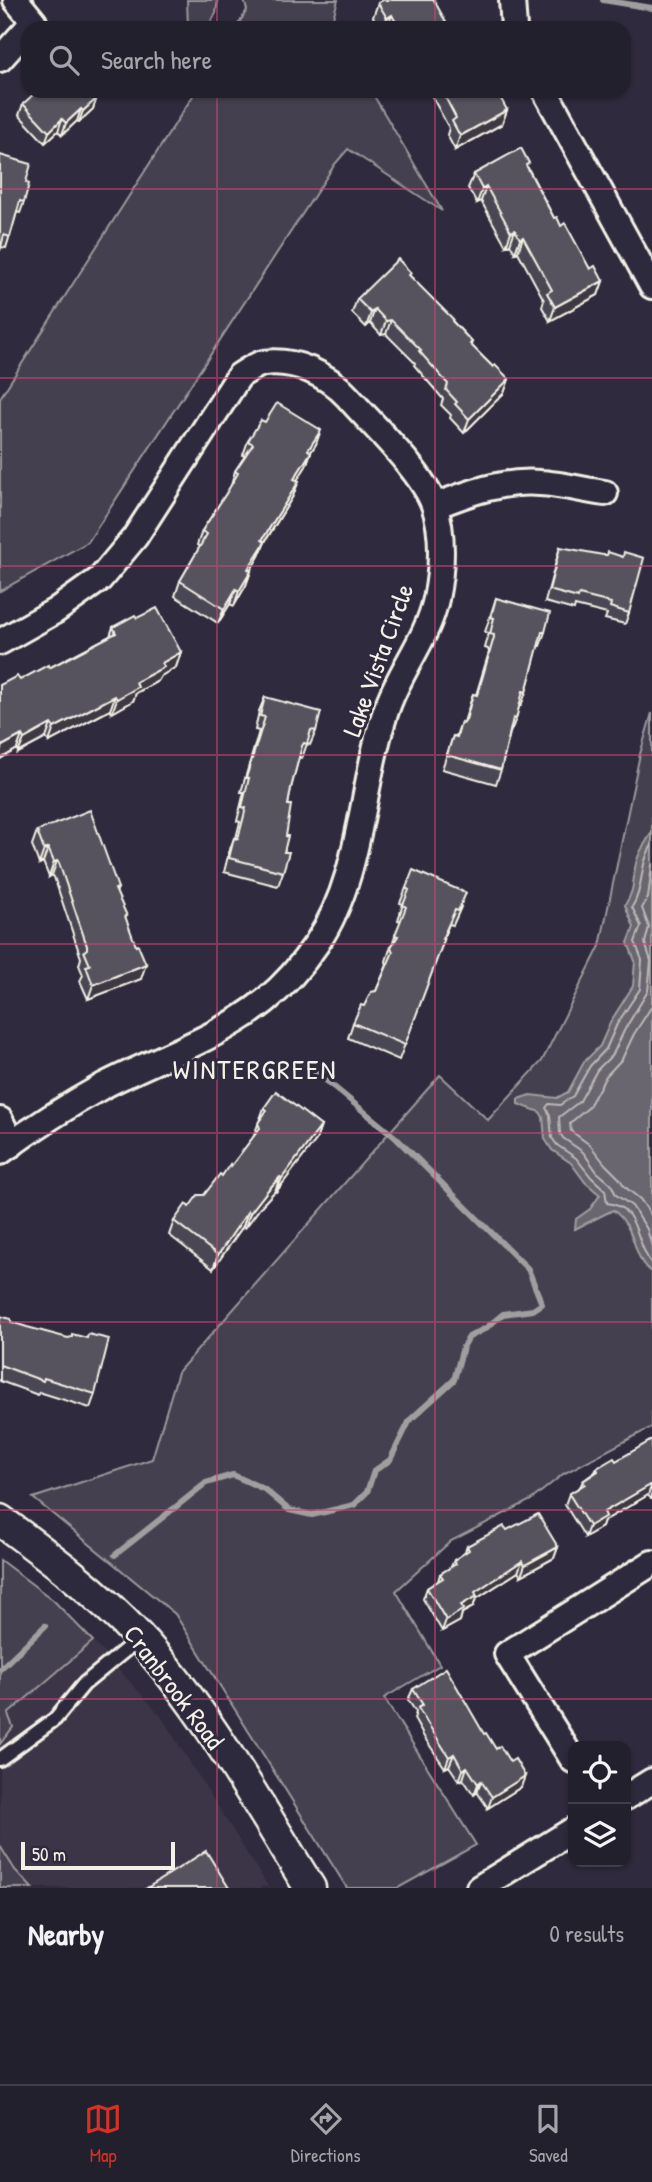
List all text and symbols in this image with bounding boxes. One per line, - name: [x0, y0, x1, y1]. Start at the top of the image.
- search box: [21, 21, 631, 98]
- icon: search: [45, 41, 83, 79]
- text: Search here: [101, 42, 212, 77]
- street label: Lake Vista Circle: [334, 579, 421, 741]
- district label: WINTERGREEN: [173, 1050, 337, 1088]
- street label: Cranbrook Road: [116, 1617, 233, 1756]
- map controls: [568, 1741, 631, 1867]
- button: locate: [568, 1741, 631, 1804]
- button: layers: [568, 1804, 631, 1867]
- scale bar: [21, 1839, 175, 1871]
- text: 50 m: [32, 1841, 66, 1867]
- text: Nearby: [28, 1914, 104, 1954]
- text: 0 results: [549, 1918, 624, 1949]
- tab: Map: [84, 2100, 122, 2168]
- tab: Directions: [291, 2100, 361, 2168]
- tab: Saved: [529, 2100, 568, 2168]

